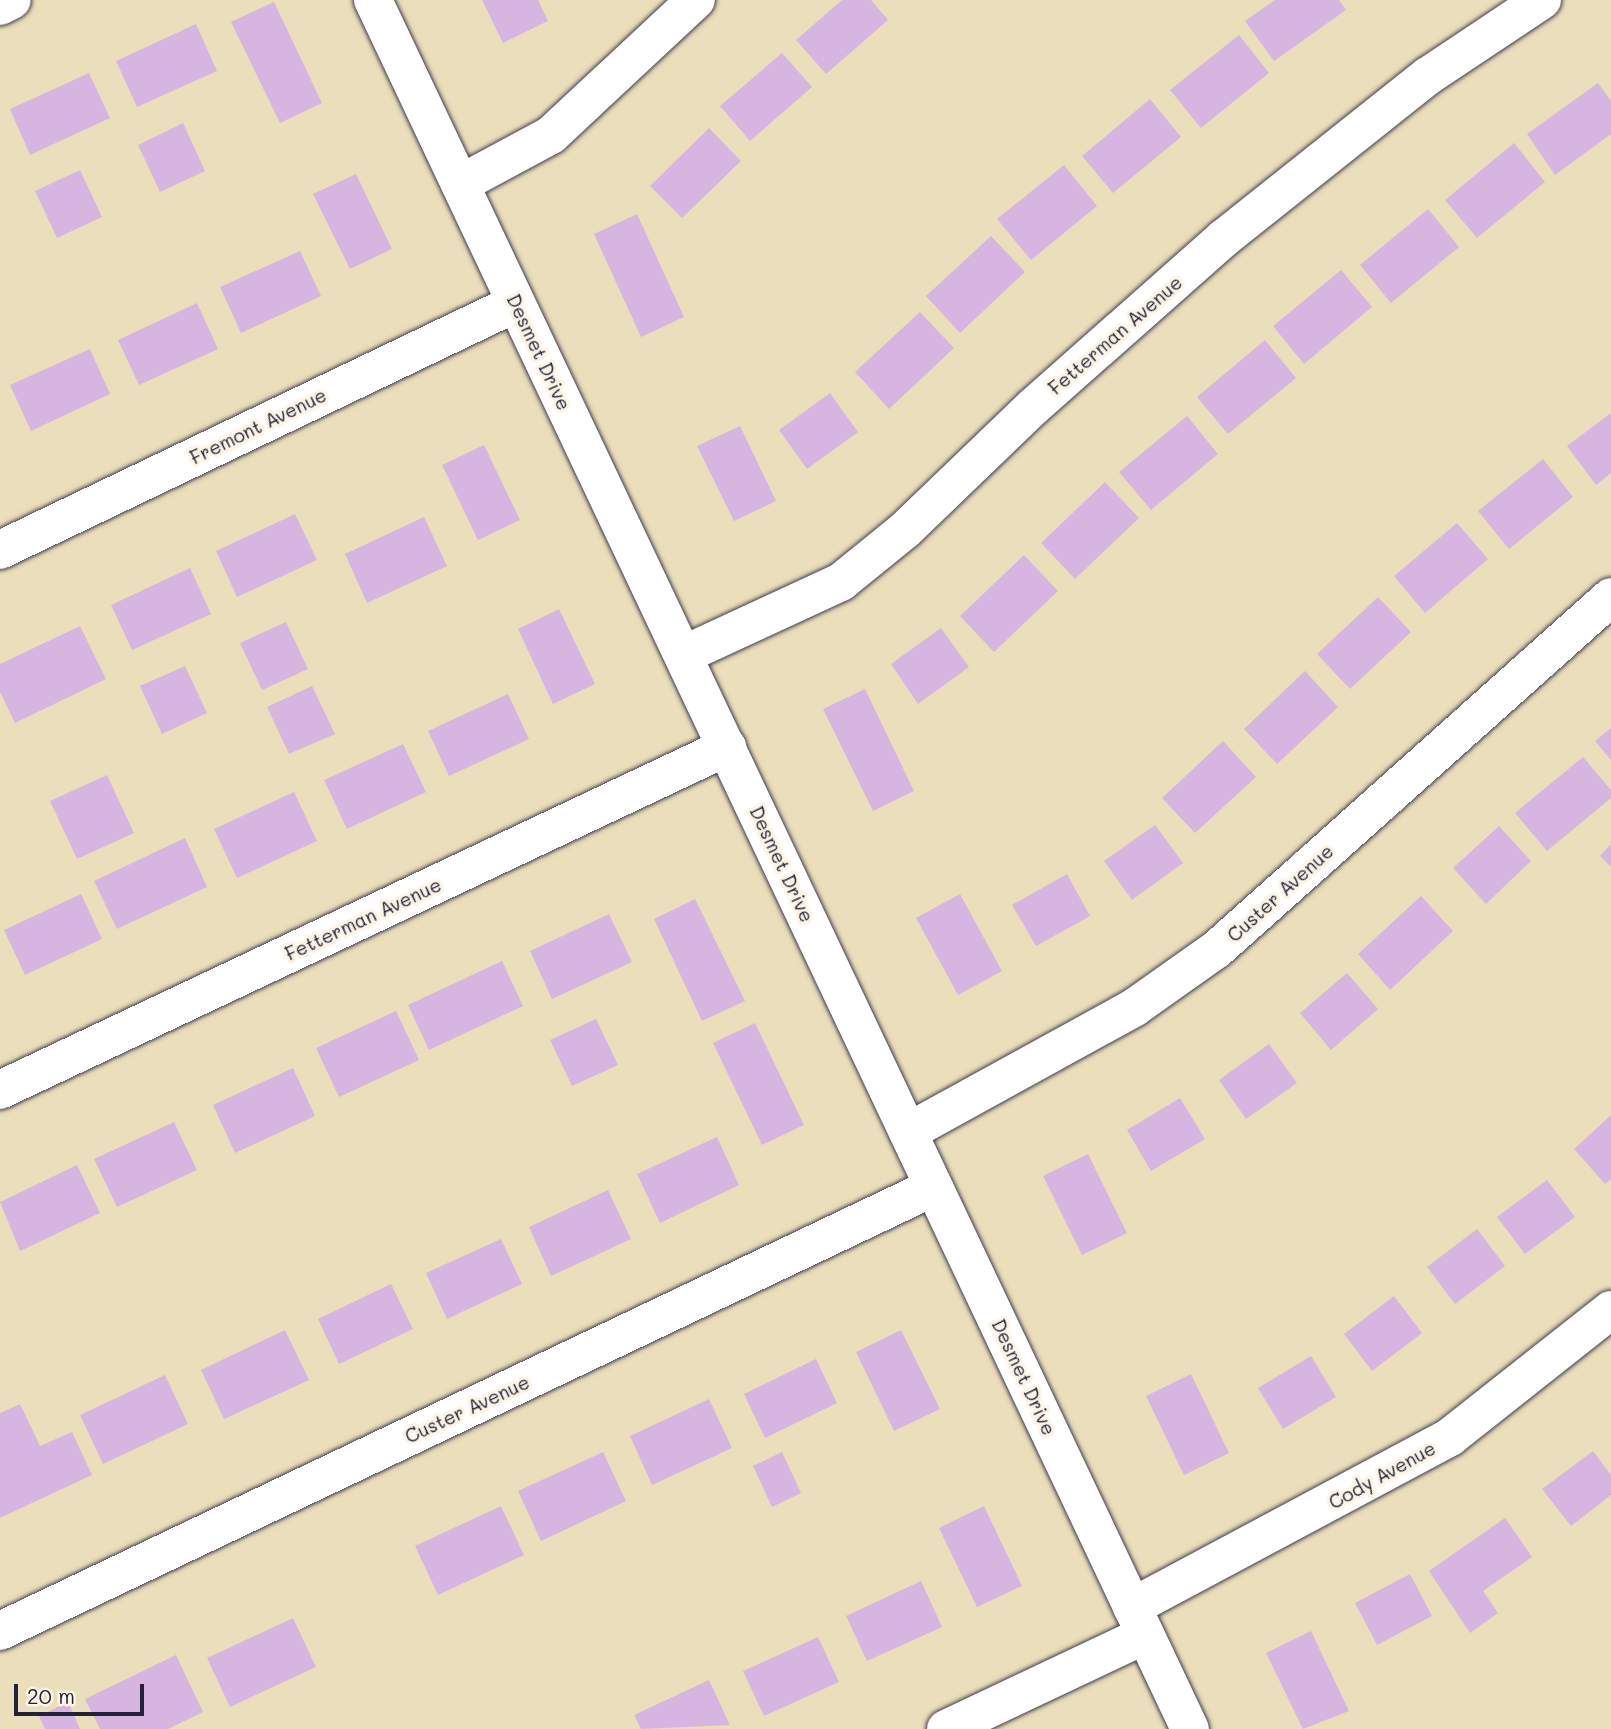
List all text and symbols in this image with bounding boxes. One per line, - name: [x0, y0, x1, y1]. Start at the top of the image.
- street label: Fetterman Avenue: [1043, 271, 1187, 399]
- street label: Desmet Drive: [502, 290, 576, 414]
- street label: Fremont Avenue: [186, 383, 330, 469]
- street label: Desmet Drive: [745, 802, 819, 926]
- street label: Custer Avenue: [1222, 839, 1338, 947]
- street label: Fetterman Avenue: [281, 873, 445, 965]
- street label: Desmet Drive: [987, 1315, 1061, 1439]
- street label: Custer Avenue: [401, 1370, 533, 1448]
- street label: Cody Avenue: [1325, 1436, 1439, 1514]
- scale bar: [18, 1670, 147, 1714]
- text: 20 m: [27, 1682, 75, 1709]

